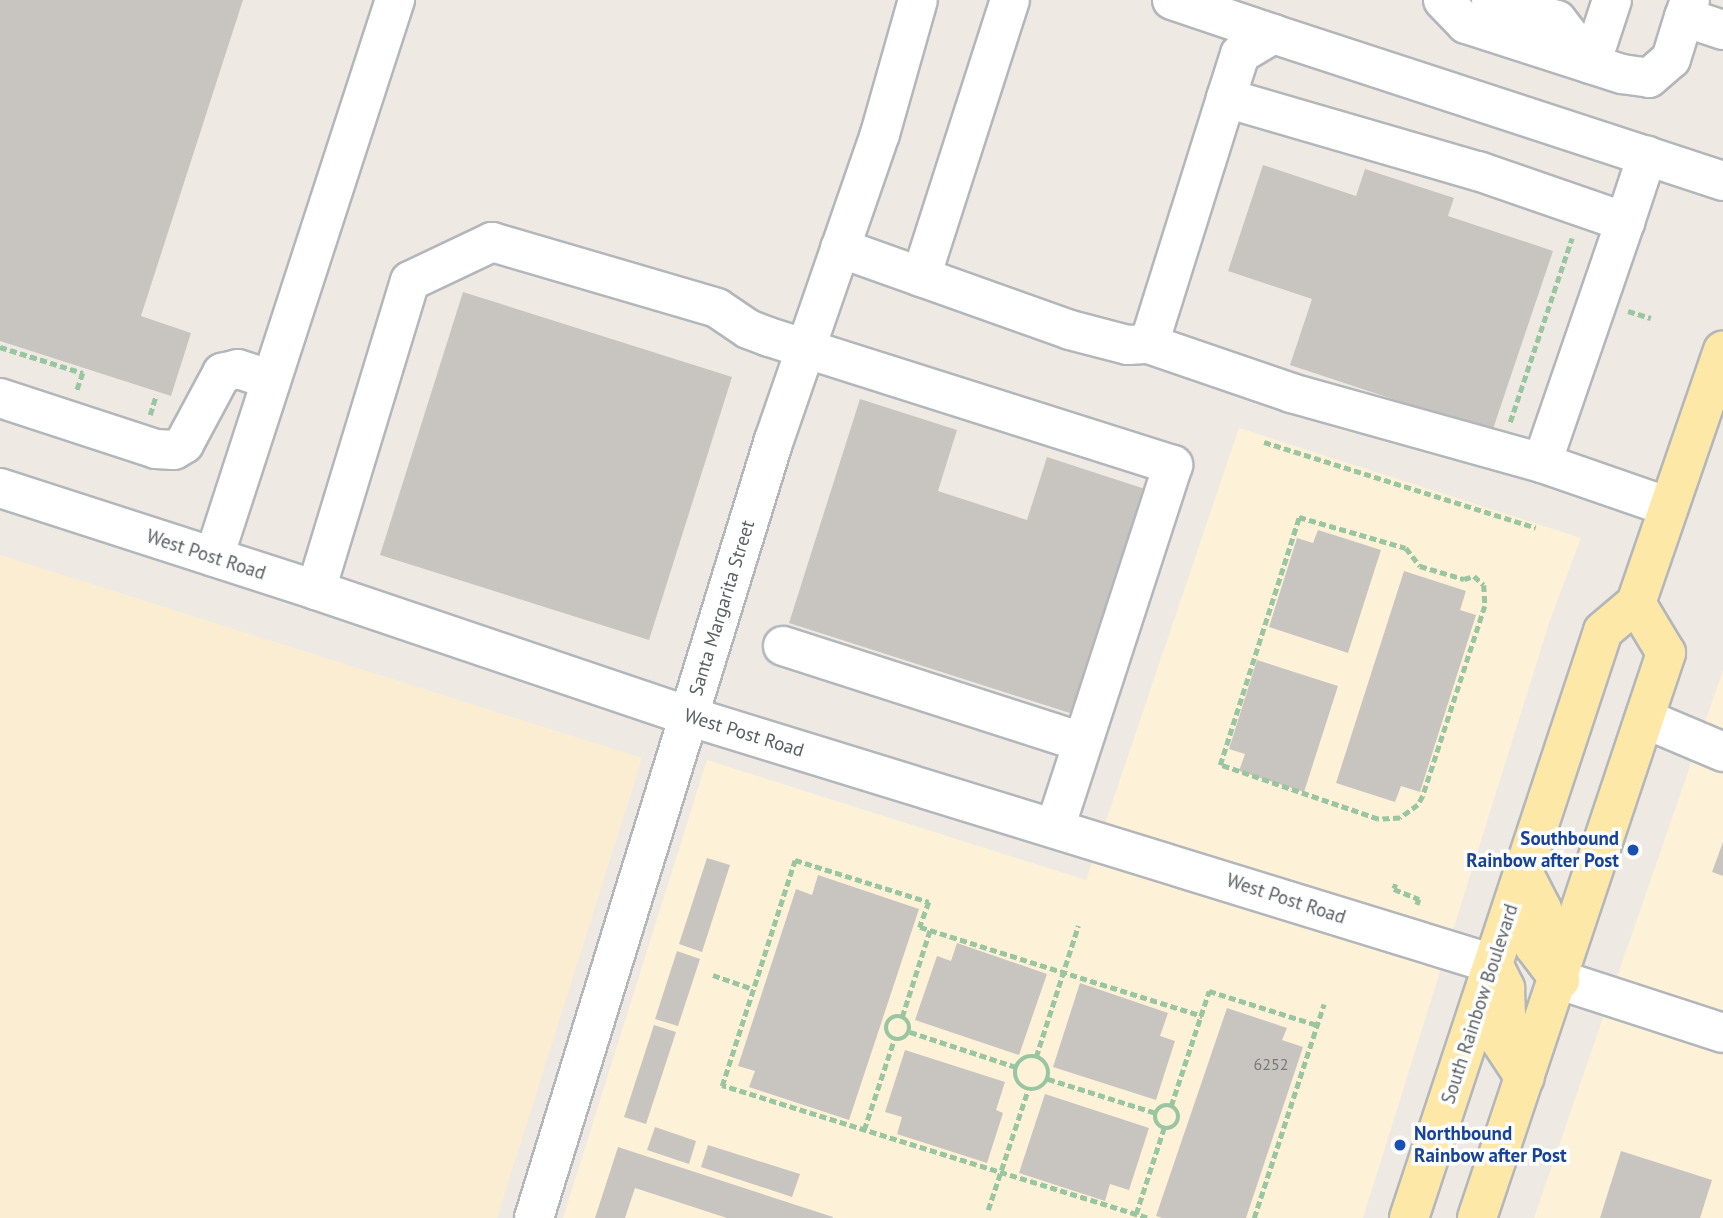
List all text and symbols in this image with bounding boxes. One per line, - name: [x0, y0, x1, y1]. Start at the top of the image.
- street label: Santa Margarita Street: [684, 517, 760, 699]
- street label: West Post Road: [144, 525, 268, 585]
- street label: West Post Road: [681, 704, 807, 762]
- place label: Southbound Rainbow after Post: [1466, 828, 1619, 872]
- marker: Southbound Rainbow after Post: [1625, 842, 1641, 858]
- street label: West Post Road: [1224, 869, 1348, 929]
- street label: South Rainbow Boulevard: [1437, 901, 1523, 1107]
- house number: 6252: [1254, 1054, 1288, 1074]
- place label: Northbound Rainbow after Post: [1414, 1123, 1567, 1167]
- marker: Northbound Rainbow after Post: [1392, 1137, 1408, 1153]

